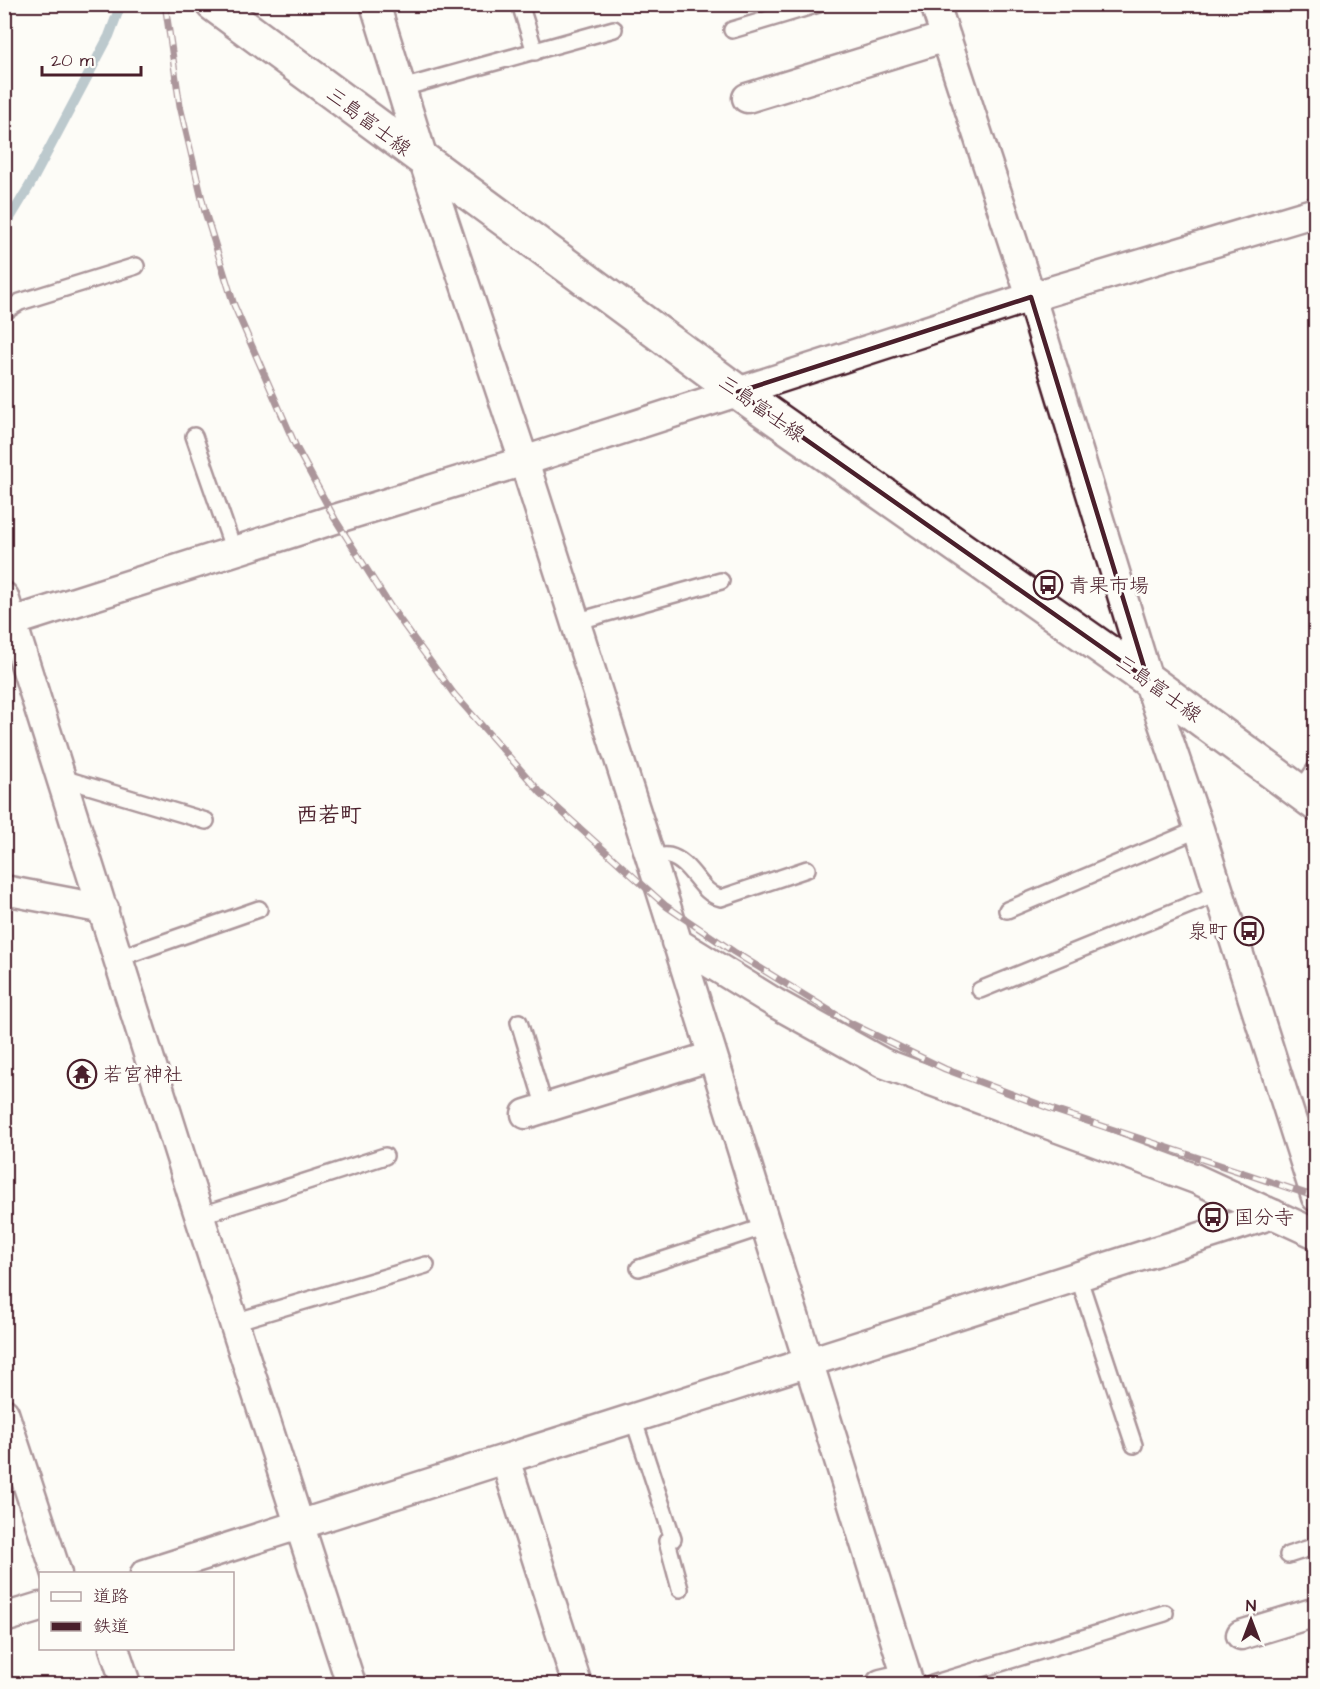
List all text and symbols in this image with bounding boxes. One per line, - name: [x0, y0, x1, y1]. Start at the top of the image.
- scale bar: [42, 39, 141, 77]
- text: 20 m: [51, 48, 94, 73]
- street label: 三島富士線: [320, 81, 417, 163]
- street label: 三島富士線: [712, 369, 810, 449]
- bus stop icon: 青果市場: [1032, 569, 1064, 601]
- place label: 青果市場: [1069, 572, 1149, 600]
- street label: 三島富士線: [1110, 648, 1207, 730]
- district label: 西若町: [296, 800, 362, 831]
- bus stop icon: 泉町: [1233, 915, 1265, 947]
- place label: 泉町: [1188, 918, 1228, 946]
- temple icon: 若宮神社: [66, 1058, 98, 1090]
- place label: 若宮神社: [103, 1061, 183, 1089]
- bus stop icon: 国分寺: [1197, 1201, 1229, 1233]
- place label: 国分寺: [1234, 1204, 1294, 1232]
- legend: [39, 1572, 234, 1650]
- text: 道路: [93, 1584, 129, 1609]
- north arrow: [1221, 1590, 1281, 1650]
- text: N: [1246, 1595, 1256, 1617]
- text: 鉄道: [93, 1614, 129, 1639]

